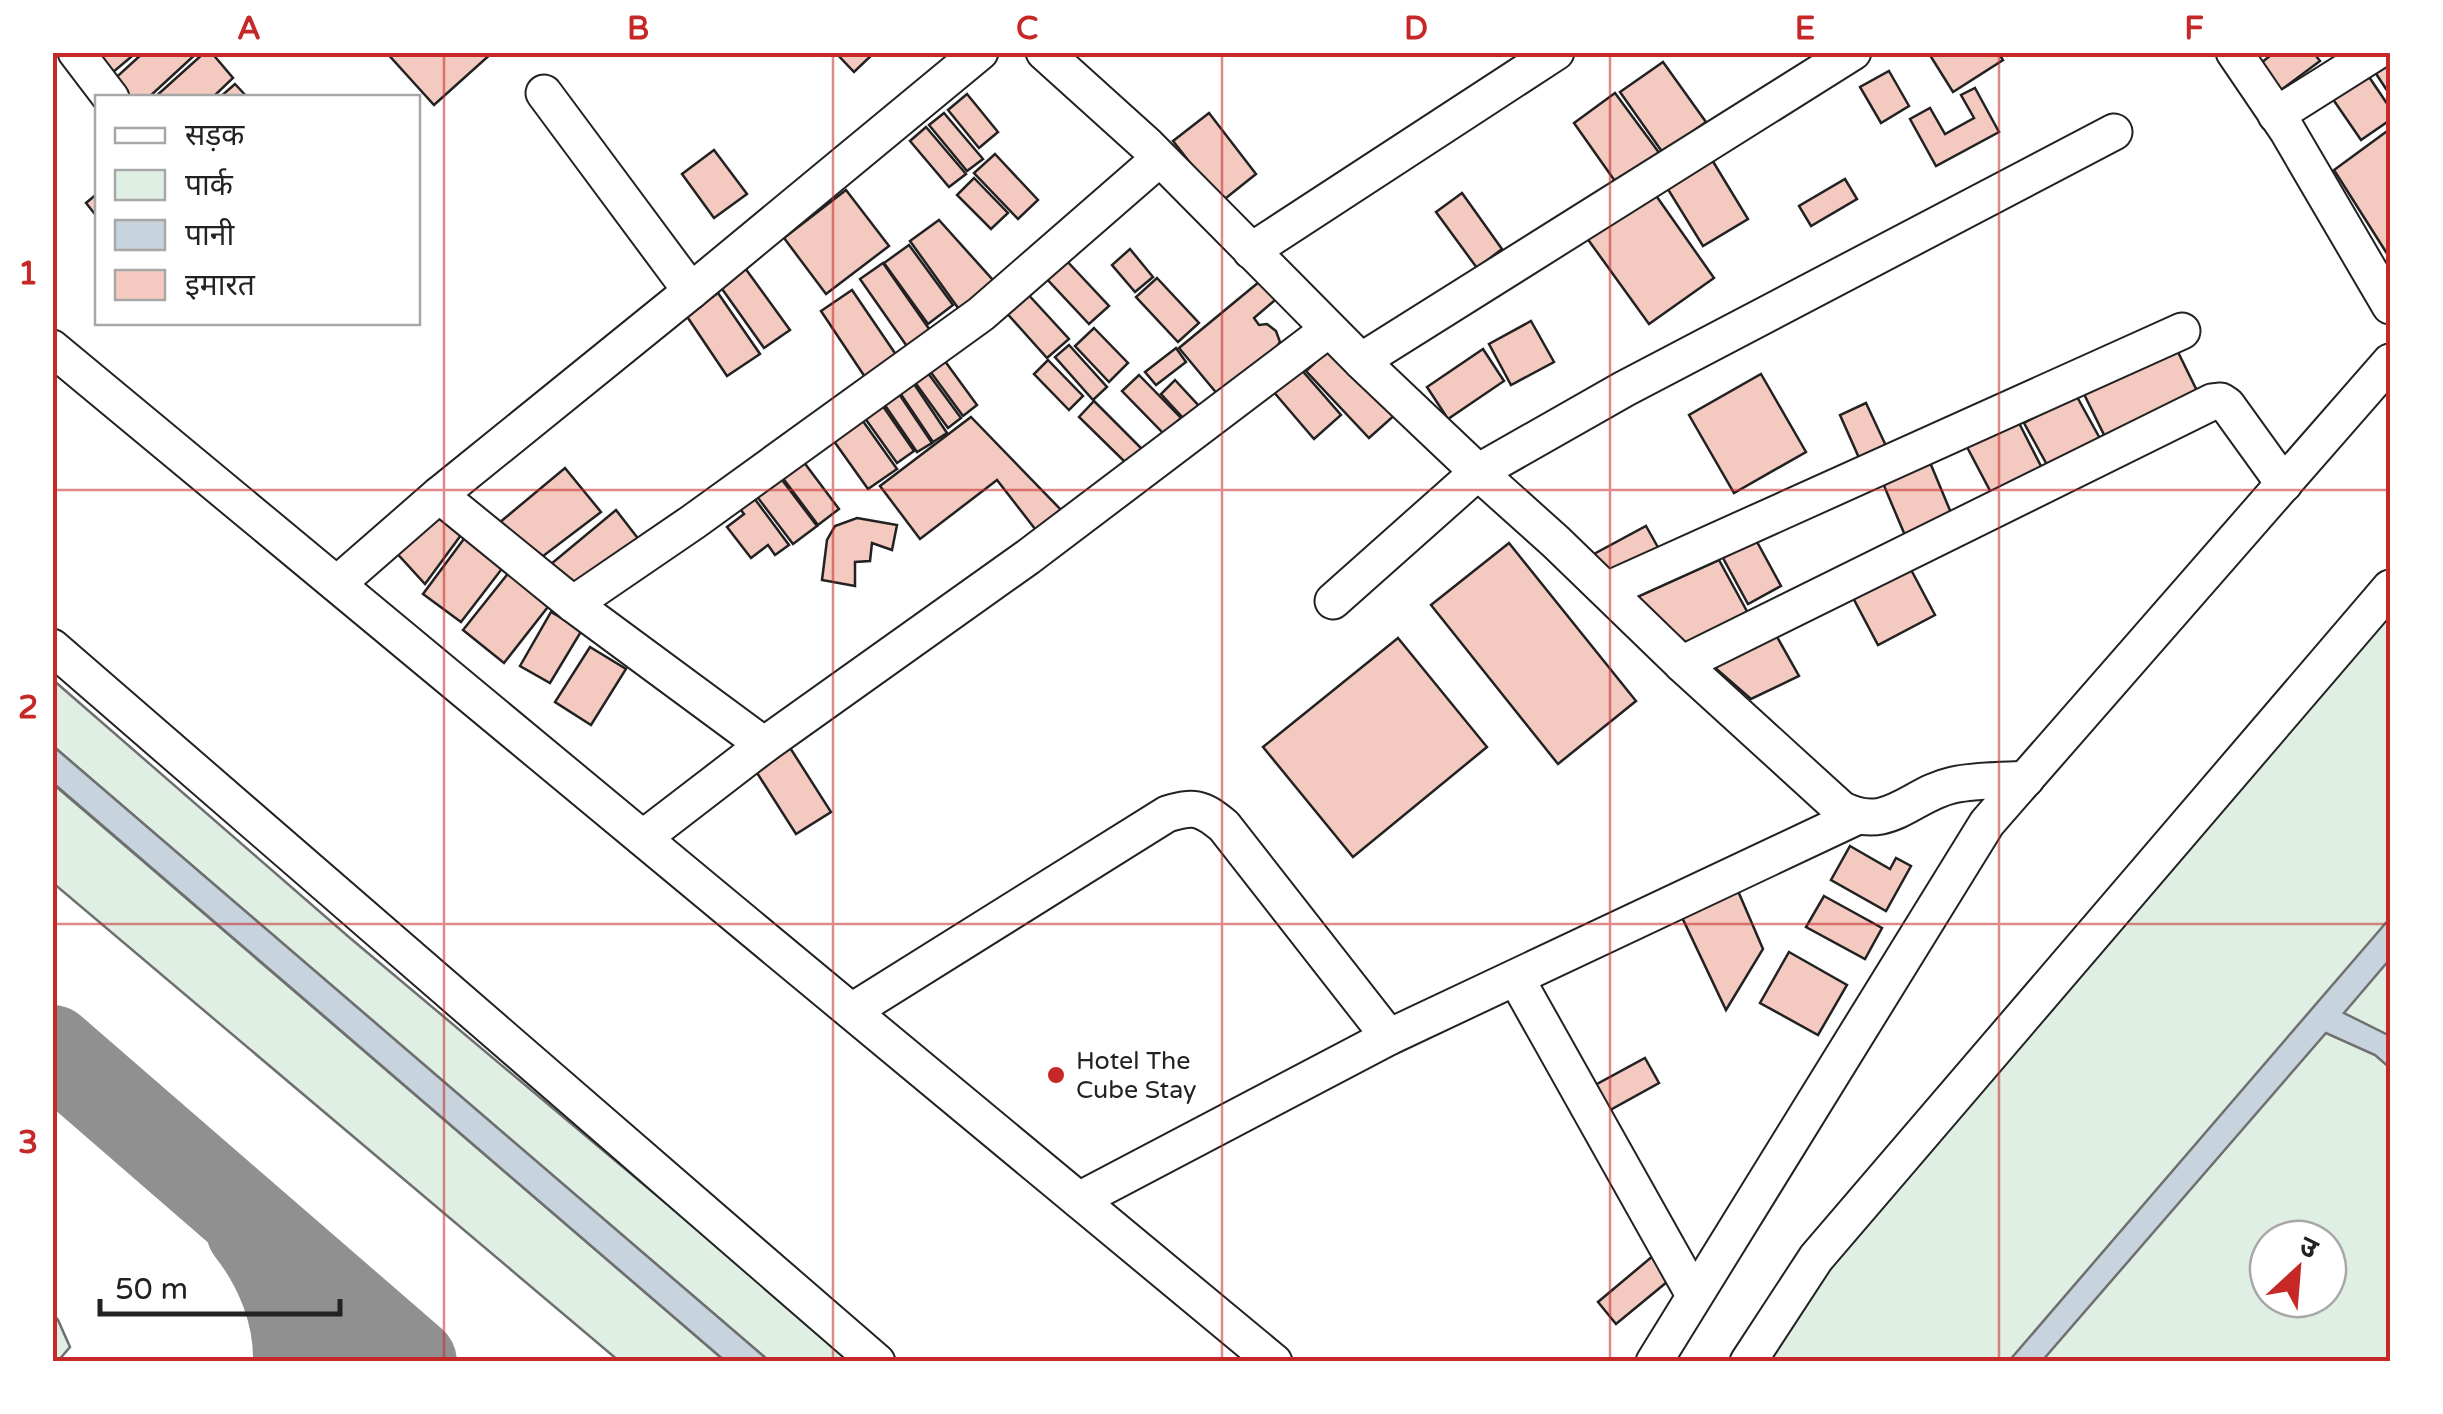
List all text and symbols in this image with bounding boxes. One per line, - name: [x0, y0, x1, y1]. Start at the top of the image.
- text: A: [237, 10, 261, 48]
- text: B: [627, 10, 649, 48]
- text: C: [1016, 10, 1038, 48]
- text: D: [1404, 10, 1428, 48]
- text: E: [1795, 10, 1815, 48]
- text: F: [2184, 10, 2204, 48]
- legend: [95, 95, 420, 325]
- text: सड़क: [185, 117, 245, 154]
- text: पार्क: [185, 167, 234, 204]
- text: पानी: [185, 217, 235, 254]
- text: 1: [18, 255, 38, 293]
- text: इमारत: [185, 267, 256, 304]
- text: 2: [18, 689, 38, 727]
- place label: Hotel The Cube Stay: [1076, 1046, 1196, 1105]
- marker: Hotel The Cube Stay: [1045, 1064, 1067, 1086]
- text: 3: [18, 1124, 38, 1162]
- north arrow: [2248, 1219, 2348, 1319]
- text: उ: [2294, 1229, 2324, 1267]
- scale bar: [100, 1254, 340, 1316]
- text: 50 m: [115, 1271, 188, 1308]

